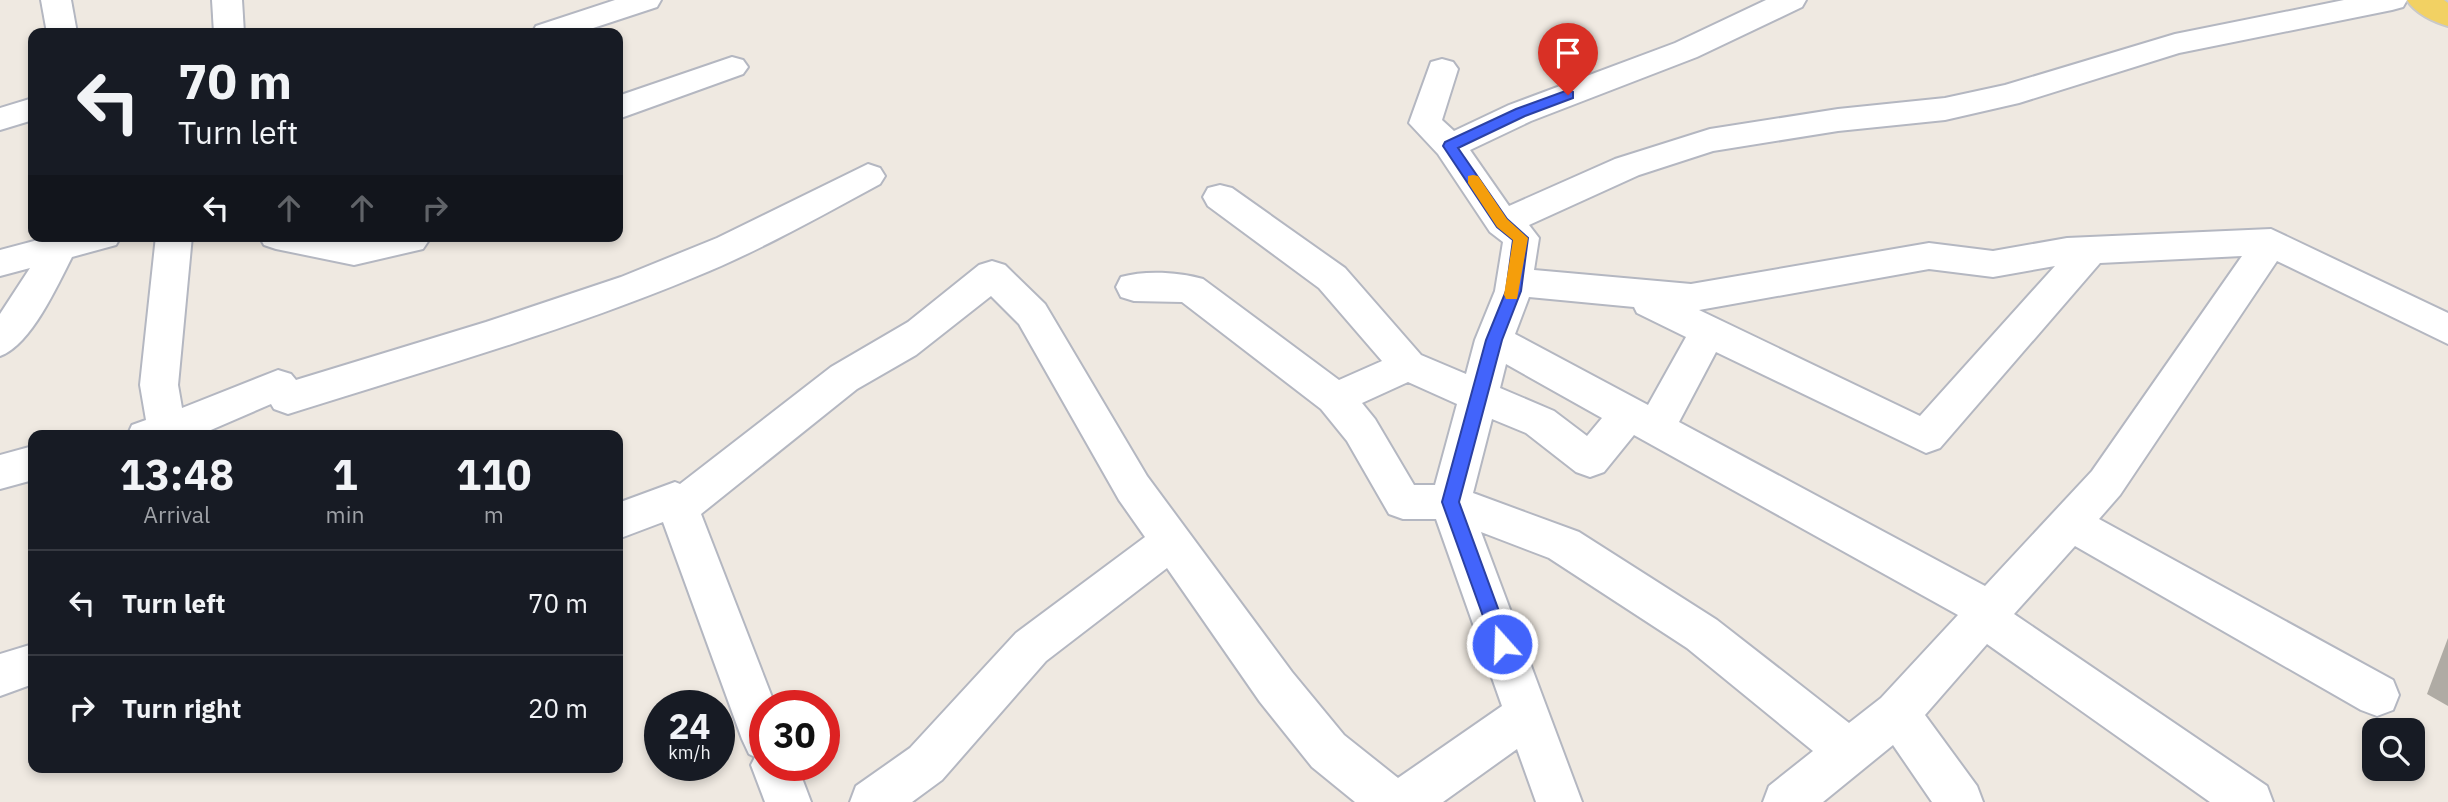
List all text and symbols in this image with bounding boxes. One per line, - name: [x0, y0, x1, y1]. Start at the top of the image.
- pin: [1538, 23, 1598, 95]
- icon: arrive: [1549, 34, 1587, 72]
- text: 70 m: [178, 49, 292, 112]
- icon: left: [63, 56, 154, 147]
- text: Turn left: [178, 111, 298, 153]
- icon: left: [197, 189, 235, 227]
- icon: ahead: [270, 189, 308, 227]
- icon: ahead: [343, 189, 381, 227]
- icon: right: [416, 189, 454, 227]
- text: 13:48: [119, 447, 234, 502]
- text: 1: [332, 447, 358, 502]
- text: 110: [456, 447, 532, 502]
- text: Arrival: [143, 499, 210, 529]
- text: min: [326, 499, 364, 529]
- text: m: [484, 499, 504, 529]
- icon: left: [63, 584, 101, 622]
- text: Turn left: [122, 586, 225, 620]
- text: 70 m: [528, 586, 588, 620]
- position arrow: [1465, 607, 1539, 681]
- icon: right: [63, 689, 101, 727]
- speed limit sign: 30: [749, 690, 840, 781]
- text: Turn right: [122, 691, 241, 725]
- text: 20 m: [528, 691, 588, 725]
- text: 24: [668, 703, 711, 749]
- map controls: [2362, 718, 2425, 781]
- button: search: [2362, 718, 2425, 781]
- text: km/h: [668, 741, 711, 764]

